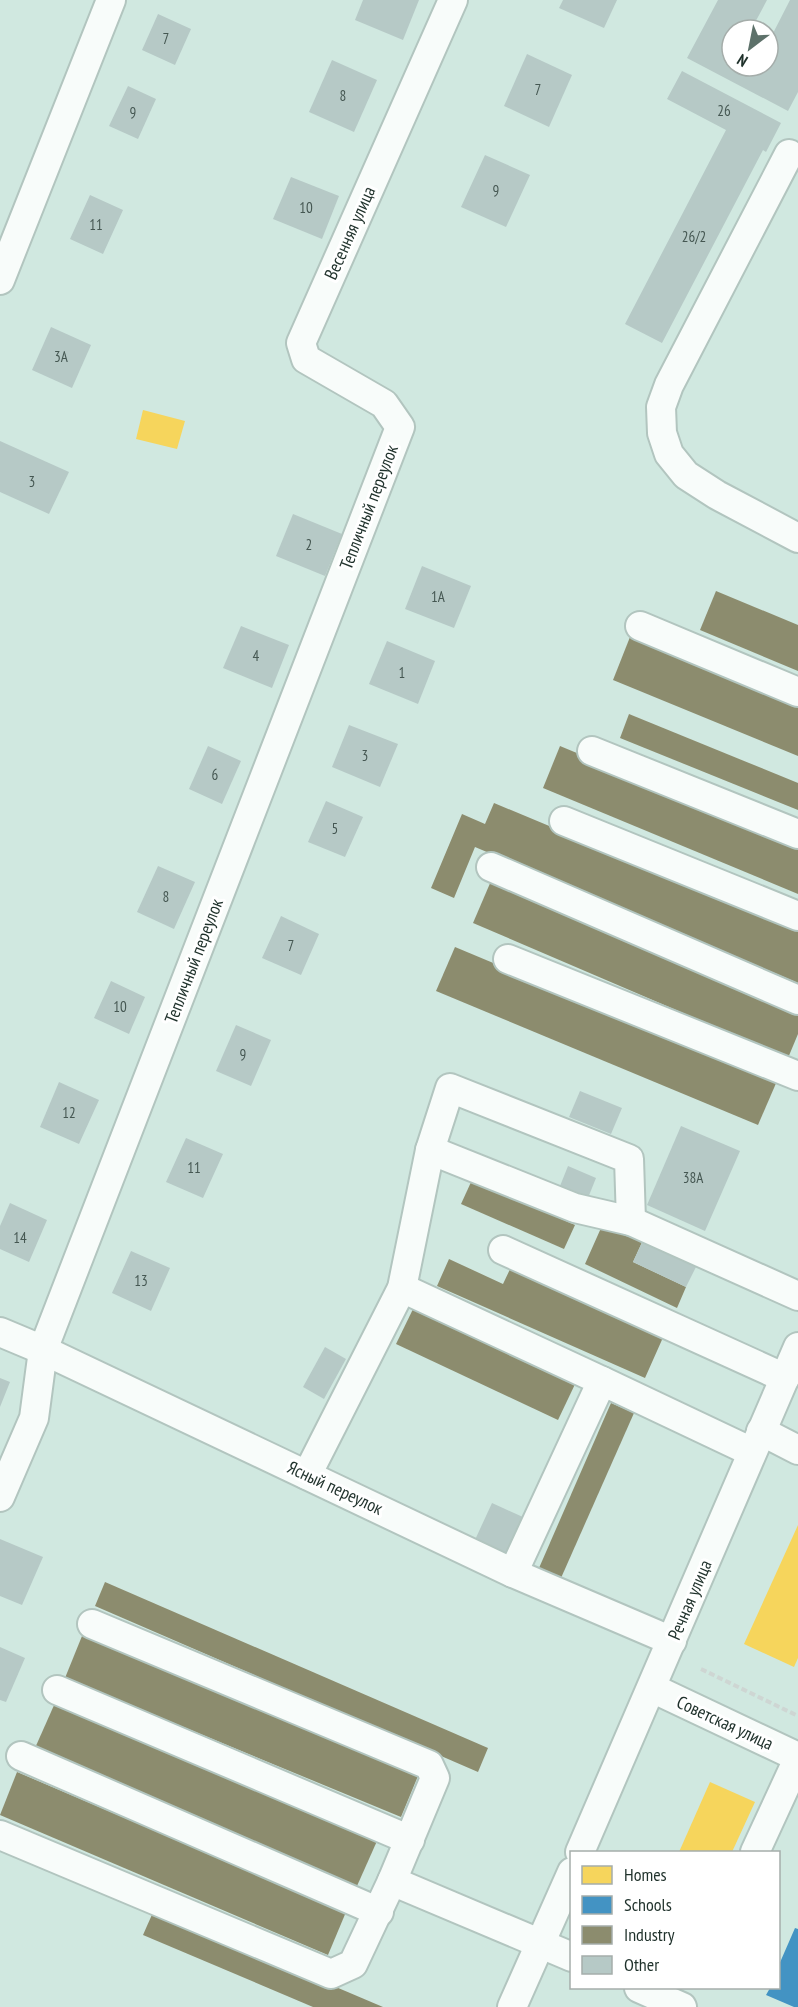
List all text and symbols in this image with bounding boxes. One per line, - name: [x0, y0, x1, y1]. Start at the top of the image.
- north arrow: [720, 18, 780, 78]
- house number: 7: [163, 29, 169, 48]
- text: N: [733, 50, 751, 71]
- house number: 7: [535, 80, 541, 99]
- house number: 8: [340, 86, 346, 105]
- house number: 26: [717, 101, 731, 120]
- house number: 9: [130, 103, 136, 122]
- house number: 9: [493, 181, 499, 200]
- street label: Весенняя улица: [319, 183, 380, 283]
- house number: 10: [299, 198, 313, 217]
- house number: 11: [89, 215, 103, 234]
- house number: 26/2: [682, 227, 706, 246]
- house number: 3А: [54, 347, 69, 366]
- street label: Тепличный переулок: [334, 441, 403, 572]
- house number: 3: [29, 472, 35, 491]
- house number: 2: [306, 535, 312, 554]
- house number: 1А: [431, 587, 446, 606]
- house number: 4: [253, 646, 260, 665]
- house number: 1: [399, 663, 405, 682]
- house number: 3: [362, 746, 368, 765]
- house number: 6: [212, 765, 219, 784]
- house number: 5: [332, 819, 338, 838]
- house number: 8: [163, 887, 169, 906]
- street label: Тепличный переулок: [159, 895, 228, 1026]
- house number: 7: [288, 936, 294, 955]
- house number: 10: [113, 997, 127, 1016]
- house number: 9: [240, 1045, 246, 1064]
- house number: 12: [62, 1103, 76, 1122]
- house number: 11: [187, 1158, 201, 1177]
- house number: 38А: [683, 1168, 704, 1187]
- house number: 14: [13, 1228, 27, 1247]
- house number: 13: [134, 1271, 148, 1290]
- street label: Ясный переулок: [284, 1455, 387, 1520]
- street label: Речная улица: [662, 1556, 717, 1643]
- street label: Советская улица: [673, 1690, 777, 1755]
- legend: [570, 1851, 780, 1989]
- text: Homes: [624, 1863, 667, 1886]
- text: Schools: [624, 1893, 672, 1916]
- text: Industry: [624, 1923, 675, 1946]
- text: Other: [624, 1953, 659, 1976]

